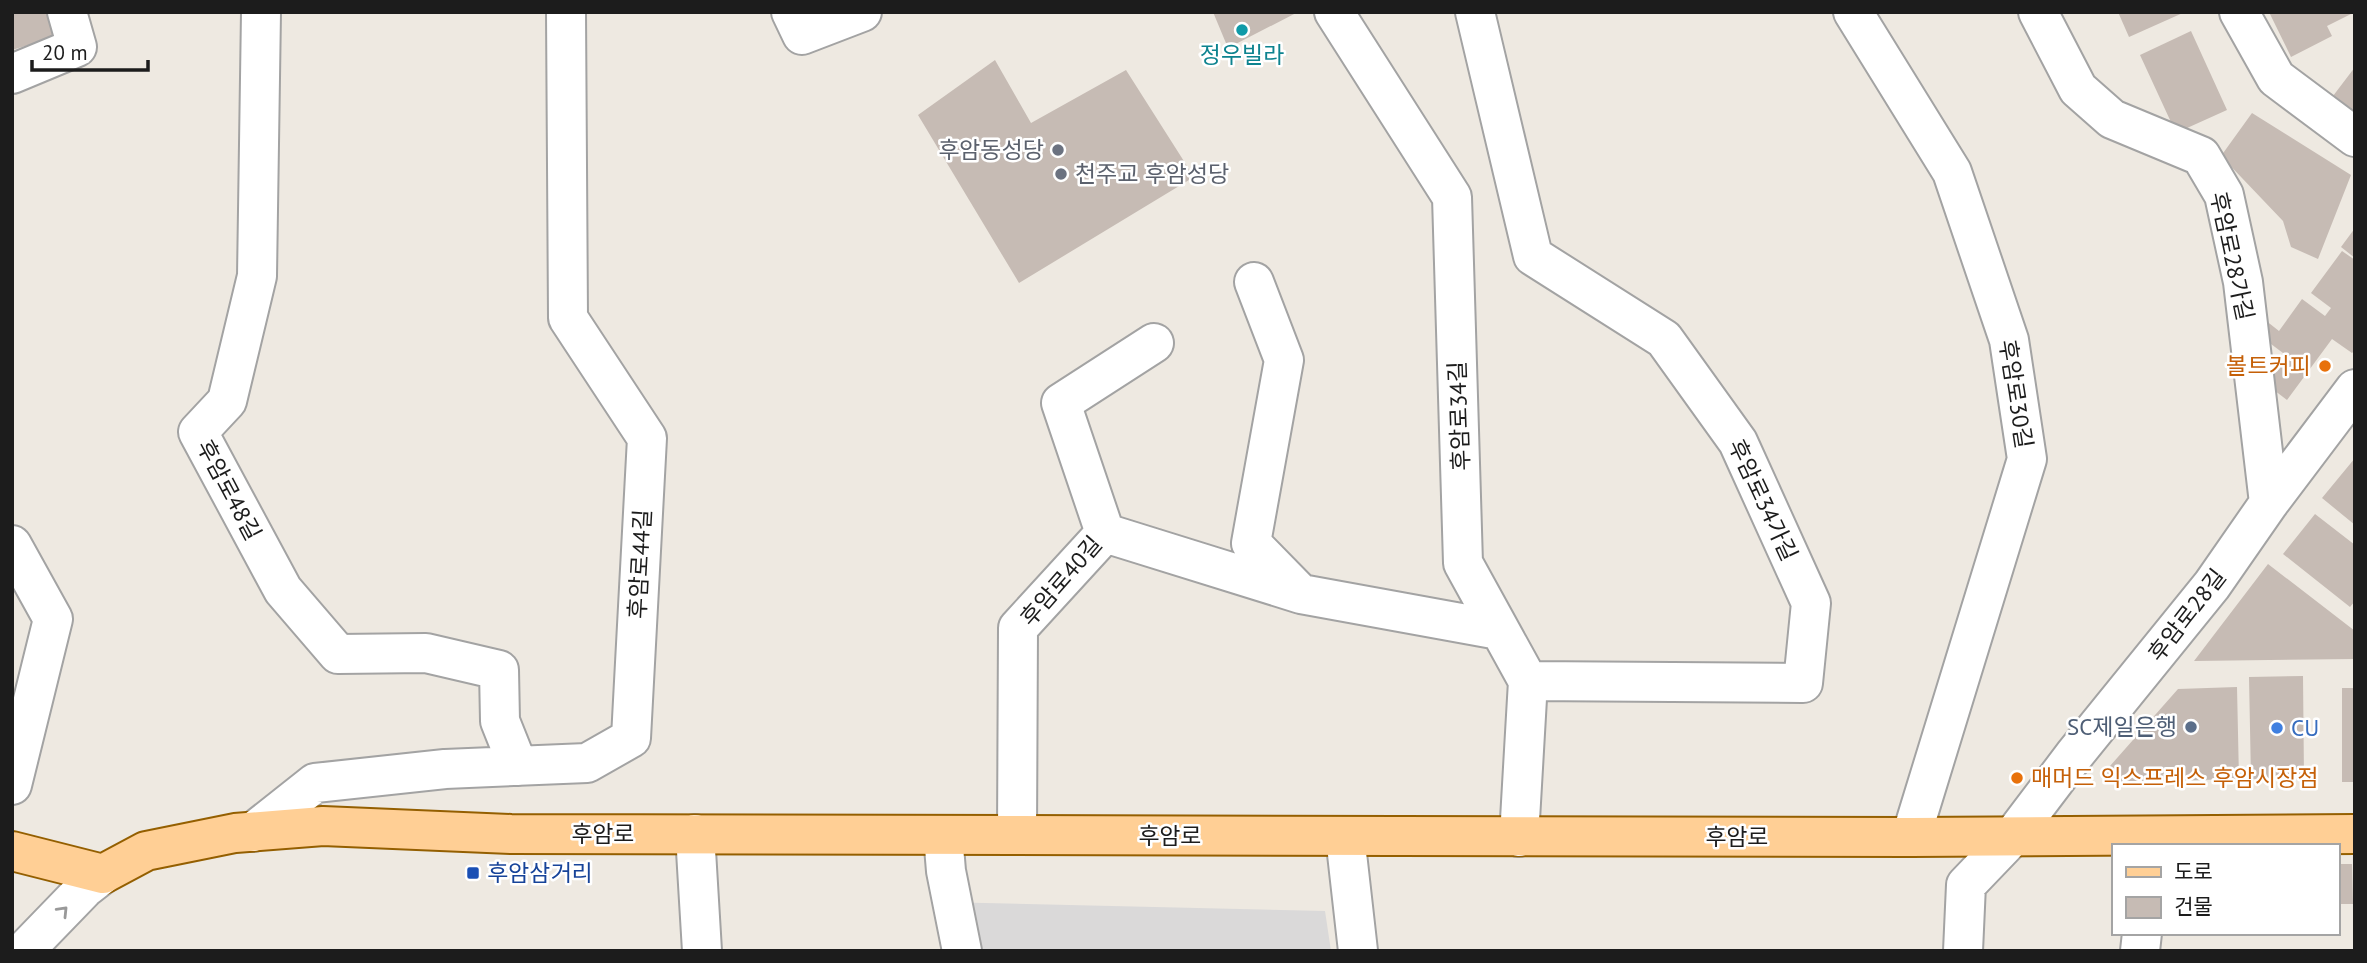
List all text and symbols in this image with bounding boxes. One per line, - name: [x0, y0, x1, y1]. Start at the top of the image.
- marker: 정우빌라: [1234, 22, 1250, 38]
- scale bar: [32, 28, 147, 72]
- text: 20 m: [42, 39, 88, 66]
- place label: 정우빌라: [1200, 40, 1284, 69]
- place label: 후암동성당: [938, 135, 1044, 164]
- marker: 후암동성당: [1050, 142, 1066, 158]
- place label: 천주교 후암성당: [1075, 159, 1229, 188]
- marker: 천주교 후암성당: [1053, 166, 1069, 182]
- street label: 후암로28가길: [2205, 189, 2260, 323]
- street label: 후암로30길: [1994, 337, 2039, 450]
- place label: 볼트커피: [2226, 351, 2311, 380]
- marker: 볼트커피: [2317, 358, 2333, 374]
- street label: 후암로34길: [1442, 361, 1475, 471]
- street label: 후암로34가길: [1723, 434, 1804, 565]
- street label: 후암로48길: [191, 435, 268, 545]
- street label: 후암로44길: [622, 508, 657, 620]
- street label: 후암로40길: [1014, 530, 1108, 632]
- street label: 후암로28길: [2141, 563, 2232, 667]
- place label: SC제일은행: [2067, 712, 2177, 741]
- place label: CU: [2291, 713, 2319, 742]
- marker: SC제일은행: [2183, 719, 2199, 735]
- marker: CU: [2269, 720, 2285, 736]
- place label: 매머드 익스프레스 후암시장점: [2031, 763, 2318, 792]
- marker: 매머드 익스프레스 후암시장점: [2009, 770, 2025, 786]
- street label: 후암로: [571, 819, 635, 848]
- street label: 후암로: [1138, 821, 1202, 850]
- street label: 후암로: [1705, 822, 1769, 851]
- legend: [2112, 844, 2339, 935]
- place label: 후암삼거리: [487, 858, 593, 887]
- text: 도로: [2174, 858, 2213, 885]
- marker: 후암삼거리: [465, 865, 481, 881]
- text: 건물: [2174, 893, 2213, 920]
- one-way arrow: [54, 906, 67, 919]

